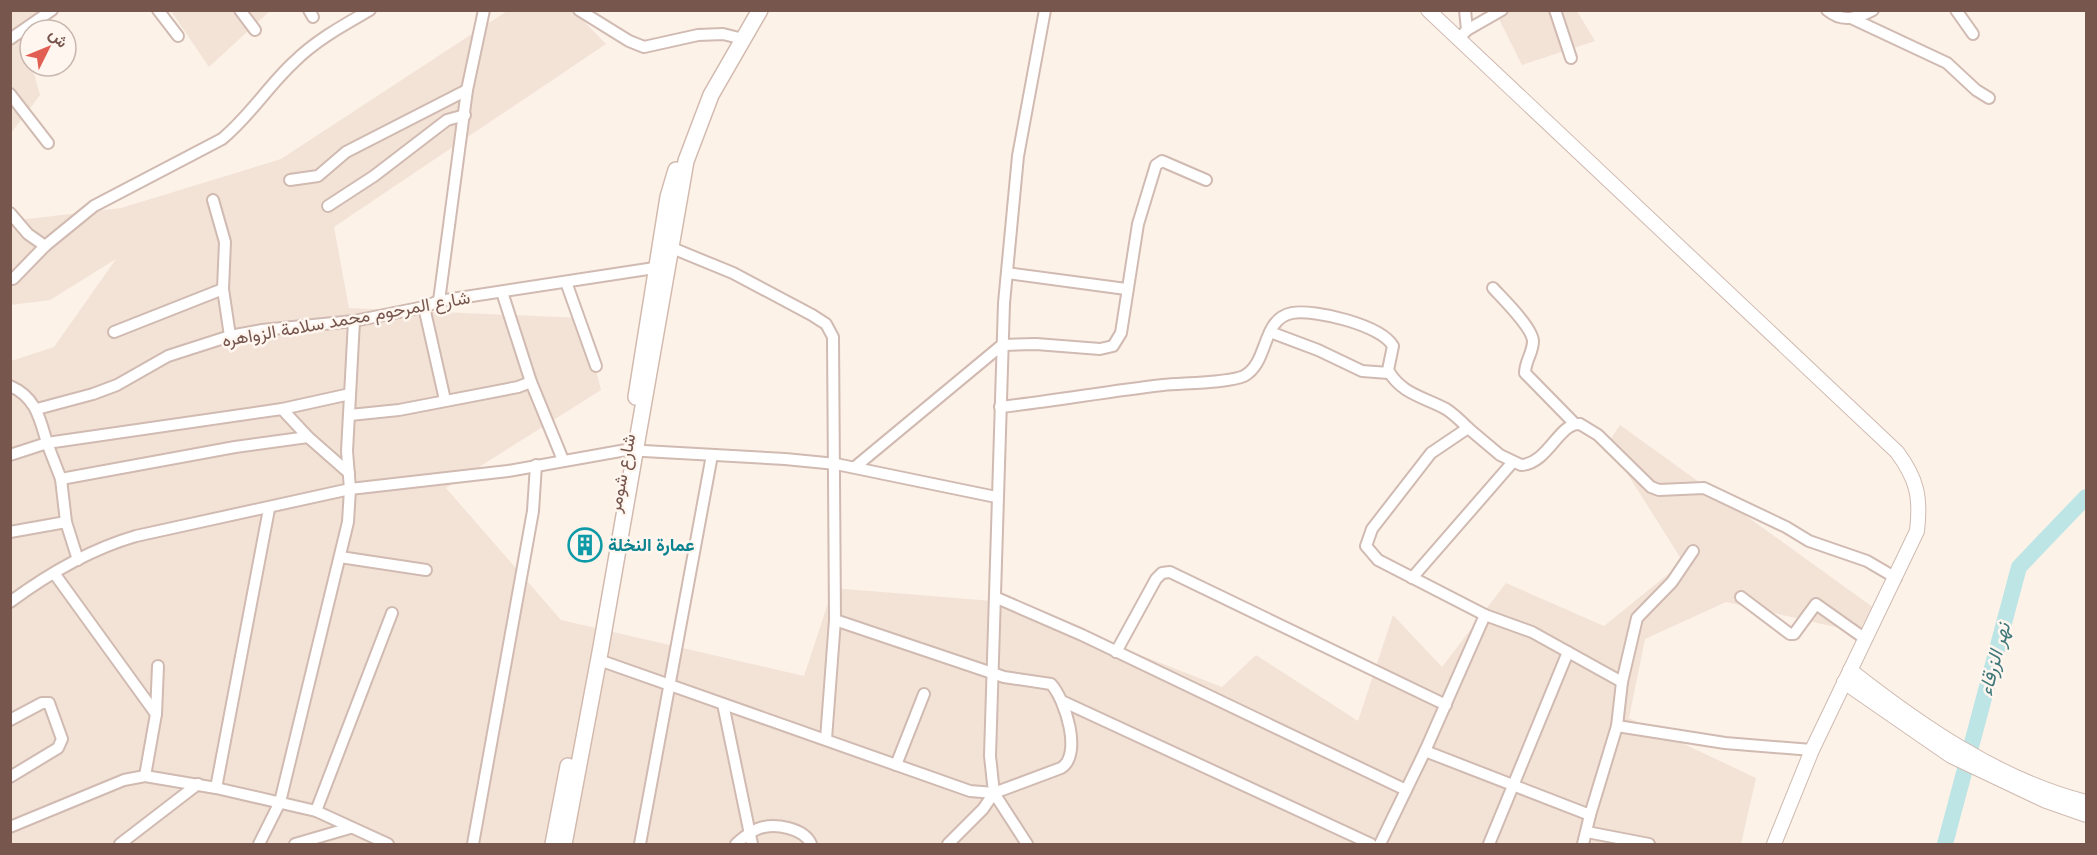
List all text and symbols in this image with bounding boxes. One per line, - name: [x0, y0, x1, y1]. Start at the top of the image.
- north arrow: [18, 18, 78, 78]
- text: ش: [45, 25, 72, 52]
- street label: شارع المرحوم محمد سلامة الزواهره: [220, 286, 472, 353]
- street label: شارع شومر: [603, 432, 641, 515]
- building icon: عمارة النخلة: [567, 527, 603, 563]
- place label: عمارة النخلة: [608, 534, 695, 556]
- water label: نهر الزرقاء: [1973, 619, 2017, 698]

